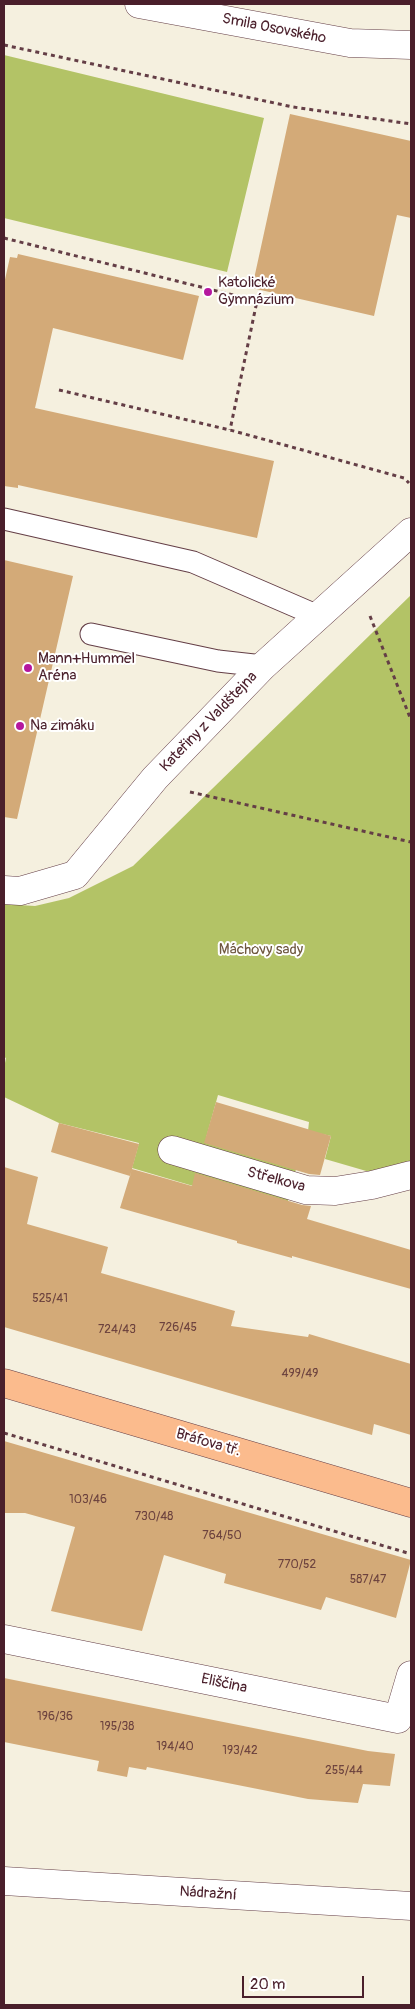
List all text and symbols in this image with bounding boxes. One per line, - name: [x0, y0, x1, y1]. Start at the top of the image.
- street label: Smila Osovského: [220, 10, 328, 48]
- place label: Katolické Gymnázium: [218, 274, 294, 309]
- marker: Katolické Gymnázium: [202, 286, 214, 298]
- place label: Mann+Hummel Aréna: [38, 650, 135, 685]
- marker: Mann+Hummel Aréna: [22, 662, 34, 674]
- street label: Kateřiny z Valdštejna: [157, 668, 261, 776]
- place label: Na zimáku: [30, 717, 95, 735]
- marker: Na zimáku: [14, 720, 26, 732]
- park label: Máchovy sady: [219, 941, 303, 959]
- street label: Střelkova: [245, 1164, 307, 1196]
- house number: 525/41: [32, 1292, 68, 1306]
- house number: 726/45: [159, 1321, 197, 1335]
- house number: 724/43: [98, 1323, 136, 1337]
- house number: 499/49: [282, 1367, 318, 1381]
- street label: Bráfova tř.: [174, 1425, 242, 1461]
- house number: 103/46: [69, 1493, 107, 1507]
- house number: 730/48: [135, 1510, 173, 1524]
- house number: 764/50: [202, 1529, 242, 1543]
- house number: 770/52: [278, 1558, 316, 1572]
- house number: 587/47: [350, 1573, 386, 1587]
- street label: Eliščina: [199, 1670, 249, 1698]
- house number: 196/36: [37, 1710, 73, 1724]
- house number: 195/38: [100, 1720, 134, 1734]
- house number: 194/40: [156, 1740, 194, 1754]
- house number: 193/42: [222, 1744, 258, 1758]
- house number: 255/44: [325, 1764, 363, 1778]
- street label: Nádražní: [179, 1883, 237, 1905]
- scale bar: [245, 1966, 368, 1998]
- text: 20 m: [250, 1975, 285, 1994]

